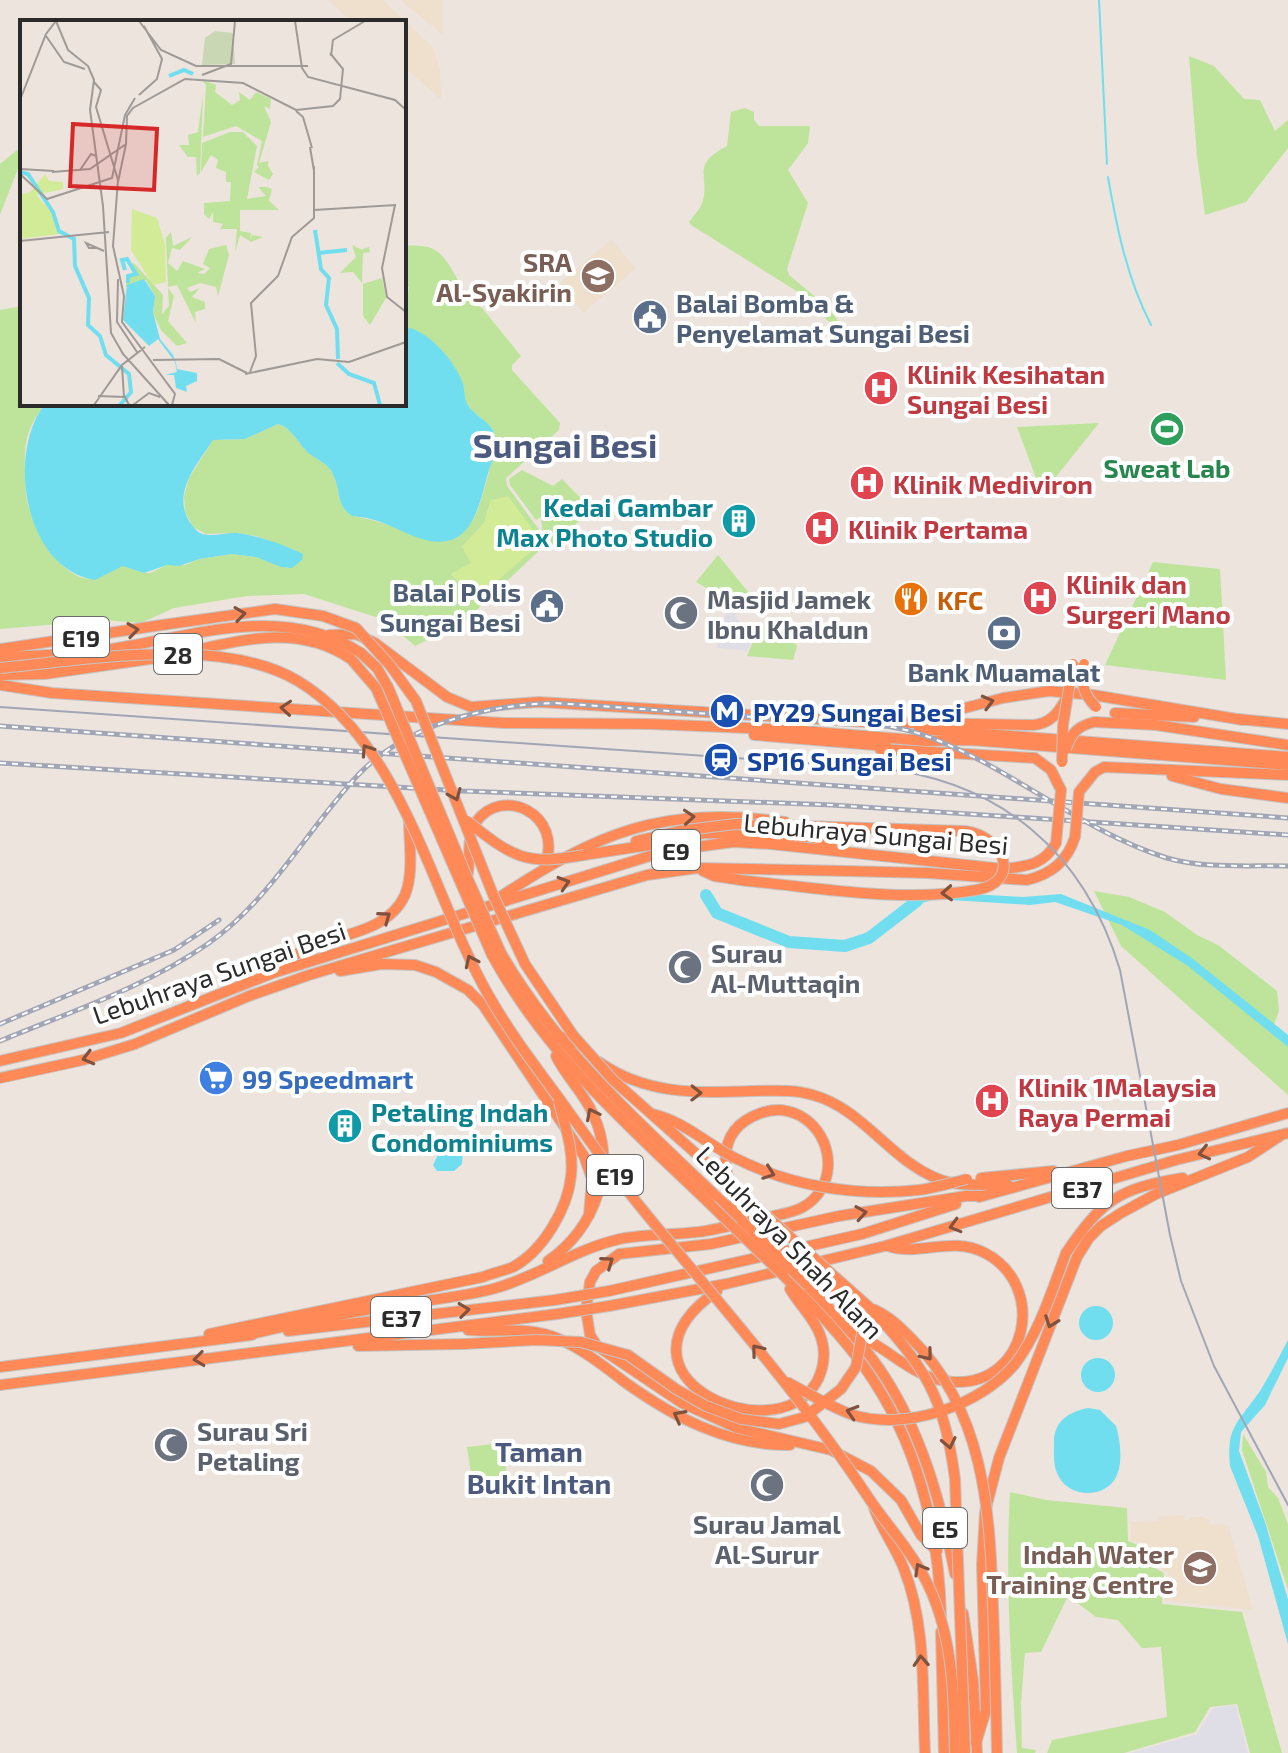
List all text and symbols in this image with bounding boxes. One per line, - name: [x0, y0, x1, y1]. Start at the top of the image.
- inset map: [20, 20, 406, 406]
- place label: SRA Al-Syakirin: [436, 246, 572, 308]
- school or university icon: SRA Al-Syakirin: [579, 257, 617, 295]
- place label: Balai Bomba & Penyelamat Sungai Besi: [676, 287, 970, 349]
- public building icon: Balai Bomba & Penyelamat Sungai Besi: [631, 298, 669, 336]
- place label: Klinik Kesihatan Sungai Besi: [907, 358, 1105, 419]
- hospital icon: Klinik Kesihatan Sungai Besi: [862, 369, 900, 407]
- sports icon: Sweat Lab: [1148, 410, 1186, 448]
- district label: Sungai Besi: [473, 424, 657, 465]
- place label: Sweat Lab: [1103, 452, 1231, 483]
- hospital icon: Klinik Mediviron: [848, 464, 886, 502]
- place label: Klinik Mediviron: [893, 468, 1093, 499]
- place label: Kedai Gambar Max Photo Studio: [496, 491, 713, 552]
- building icon: Kedai Gambar Max Photo Studio: [720, 502, 758, 540]
- hospital icon: Klinik Pertama: [803, 509, 841, 547]
- place label: Klinik Pertama: [848, 513, 1028, 544]
- place label: Klinik dan Surgeri Mano: [1066, 568, 1231, 629]
- place label: Balai Polis Sungai Besi: [380, 576, 521, 637]
- hospital icon: Klinik dan Surgeri Mano: [1021, 579, 1059, 617]
- restaurant icon: KFC: [892, 580, 930, 618]
- place label: Masjid Jamek Ibnu Khaldun: [707, 583, 871, 644]
- place label: KFC: [937, 584, 983, 615]
- public building icon: Balai Polis Sungai Besi: [528, 587, 566, 625]
- mosque icon: Masjid Jamek Ibnu Khaldun: [662, 594, 700, 632]
- one-way arrow: [233, 606, 247, 623]
- bank icon: Bank Muamalat: [985, 614, 1023, 652]
- road number: E19: [53, 617, 109, 657]
- one-way arrow: [126, 622, 140, 639]
- road number: 28: [154, 634, 202, 674]
- place label: Bank Muamalat: [908, 656, 1101, 687]
- metro station icon: PY29 Sungai Besi: [708, 692, 746, 730]
- one-way arrow: [981, 694, 995, 711]
- place label: PY29 Sungai Besi: [753, 696, 962, 727]
- one-way arrow: [279, 700, 292, 717]
- station icon: SP16 Sungai Besi: [702, 741, 740, 779]
- one-way arrow: [362, 744, 377, 759]
- place label: SP16 Sungai Besi: [747, 745, 952, 776]
- one-way arrow: [445, 788, 462, 802]
- street label: Lebuhraya Sungai Besi: [742, 806, 1010, 860]
- one-way arrow: [683, 809, 696, 826]
- road number: E9: [652, 830, 700, 870]
- one-way arrow: [557, 876, 570, 892]
- one-way arrow: [940, 884, 953, 901]
- one-way arrow: [376, 912, 391, 927]
- street label: Lebuhraya Sungai Besi: [88, 914, 350, 1030]
- place label: Surau Al-Muttaqin: [711, 937, 860, 998]
- mosque icon: Surau Al-Muttaqin: [666, 948, 704, 986]
- one-way arrow: [465, 955, 481, 969]
- one-way arrow: [81, 1048, 95, 1065]
- supermarket icon: 99 Speedmart: [197, 1059, 235, 1097]
- place label: 99 Speedmart: [242, 1063, 414, 1094]
- place label: Klinik 1Malaysia Raya Permai: [1018, 1071, 1217, 1133]
- hospital icon: Klinik 1Malaysia Raya Permai: [973, 1082, 1011, 1120]
- one-way arrow: [690, 1084, 703, 1102]
- place label: Petaling Indah Condominiums: [371, 1096, 553, 1157]
- building icon: Petaling Indah Condominiums: [326, 1107, 364, 1145]
- one-way arrow: [586, 1107, 601, 1122]
- street label: Lebuhraya Shah Alam: [690, 1139, 890, 1345]
- one-way arrow: [1198, 1144, 1212, 1161]
- road number: E19: [587, 1155, 643, 1195]
- one-way arrow: [762, 1163, 776, 1179]
- road number: E37: [1052, 1168, 1112, 1208]
- one-way arrow: [854, 1205, 868, 1222]
- one-way arrow: [948, 1217, 962, 1233]
- one-way arrow: [599, 1258, 613, 1272]
- road number: E37: [371, 1297, 431, 1337]
- one-way arrow: [457, 1302, 470, 1319]
- one-way arrow: [1044, 1314, 1061, 1328]
- one-way arrow: [753, 1344, 767, 1359]
- one-way arrow: [917, 1346, 931, 1361]
- one-way arrow: [192, 1351, 205, 1368]
- one-way arrow: [846, 1405, 859, 1421]
- one-way arrow: [672, 1411, 687, 1426]
- place label: Surau Sri Petaling: [197, 1415, 308, 1476]
- mosque icon: Surau Sri Petaling: [152, 1426, 190, 1464]
- district label: Taman Bukit Intan: [467, 1434, 611, 1500]
- one-way arrow: [940, 1435, 957, 1449]
- mosque icon: Surau Jamal Al-Surur: [748, 1466, 786, 1504]
- place label: Surau Jamal Al-Surur: [693, 1508, 841, 1569]
- road number: E5: [923, 1508, 967, 1548]
- place label: Indah Water Training Centre: [986, 1538, 1174, 1599]
- school or university icon: Indah Water Training Centre: [1181, 1549, 1219, 1587]
- one-way arrow: [914, 1563, 930, 1578]
- one-way arrow: [913, 1654, 930, 1667]

